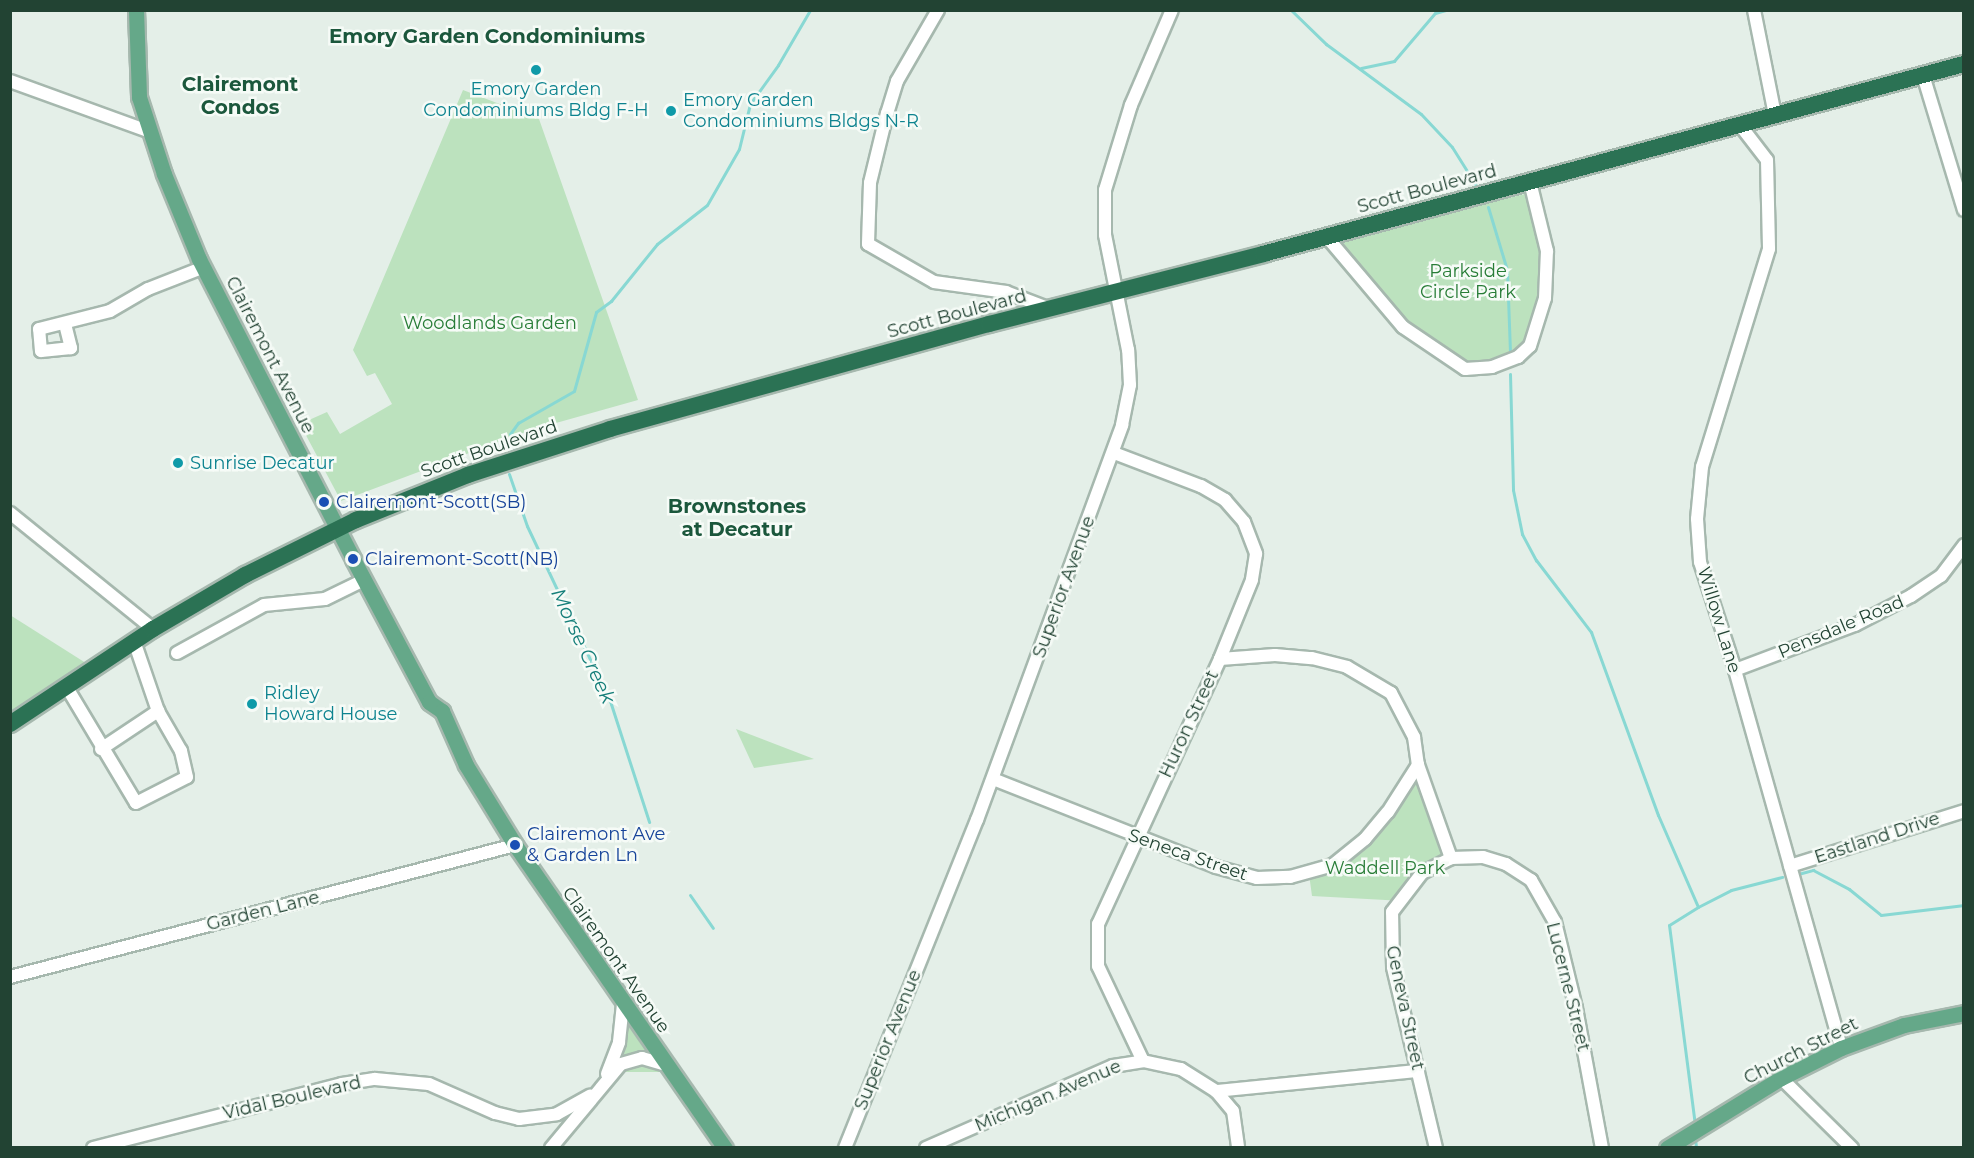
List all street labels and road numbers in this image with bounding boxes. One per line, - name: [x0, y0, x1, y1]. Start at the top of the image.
- street label: Scott Boulevard: [1355, 160, 1499, 218]
- street label: Clairemont Avenue: [221, 273, 319, 437]
- street label: Scott Boulevard: [885, 285, 1029, 343]
- street label: Scott Boulevard: [418, 415, 560, 483]
- street label: Superior Avenue: [1028, 513, 1100, 661]
- street label: Willow Lane: [1693, 564, 1745, 676]
- street label: Pensdale Road: [1775, 591, 1907, 663]
- street label: Huron Street: [1155, 667, 1223, 781]
- street label: Eastland Drive: [1812, 808, 1942, 868]
- street label: Seneca Street: [1125, 824, 1251, 886]
- street label: Clairemont Avenue: [557, 883, 675, 1037]
- street label: Garden Lane: [204, 887, 322, 935]
- street label: Lucerne Street: [1541, 920, 1595, 1054]
- street label: Geneva Street: [1381, 944, 1429, 1072]
- street label: Superior Avenue: [850, 967, 926, 1113]
- street label: Church Street: [1740, 1013, 1862, 1089]
- street label: Michigan Avenue: [972, 1055, 1124, 1137]
- street label: Vidal Boulevard: [221, 1072, 363, 1124]

